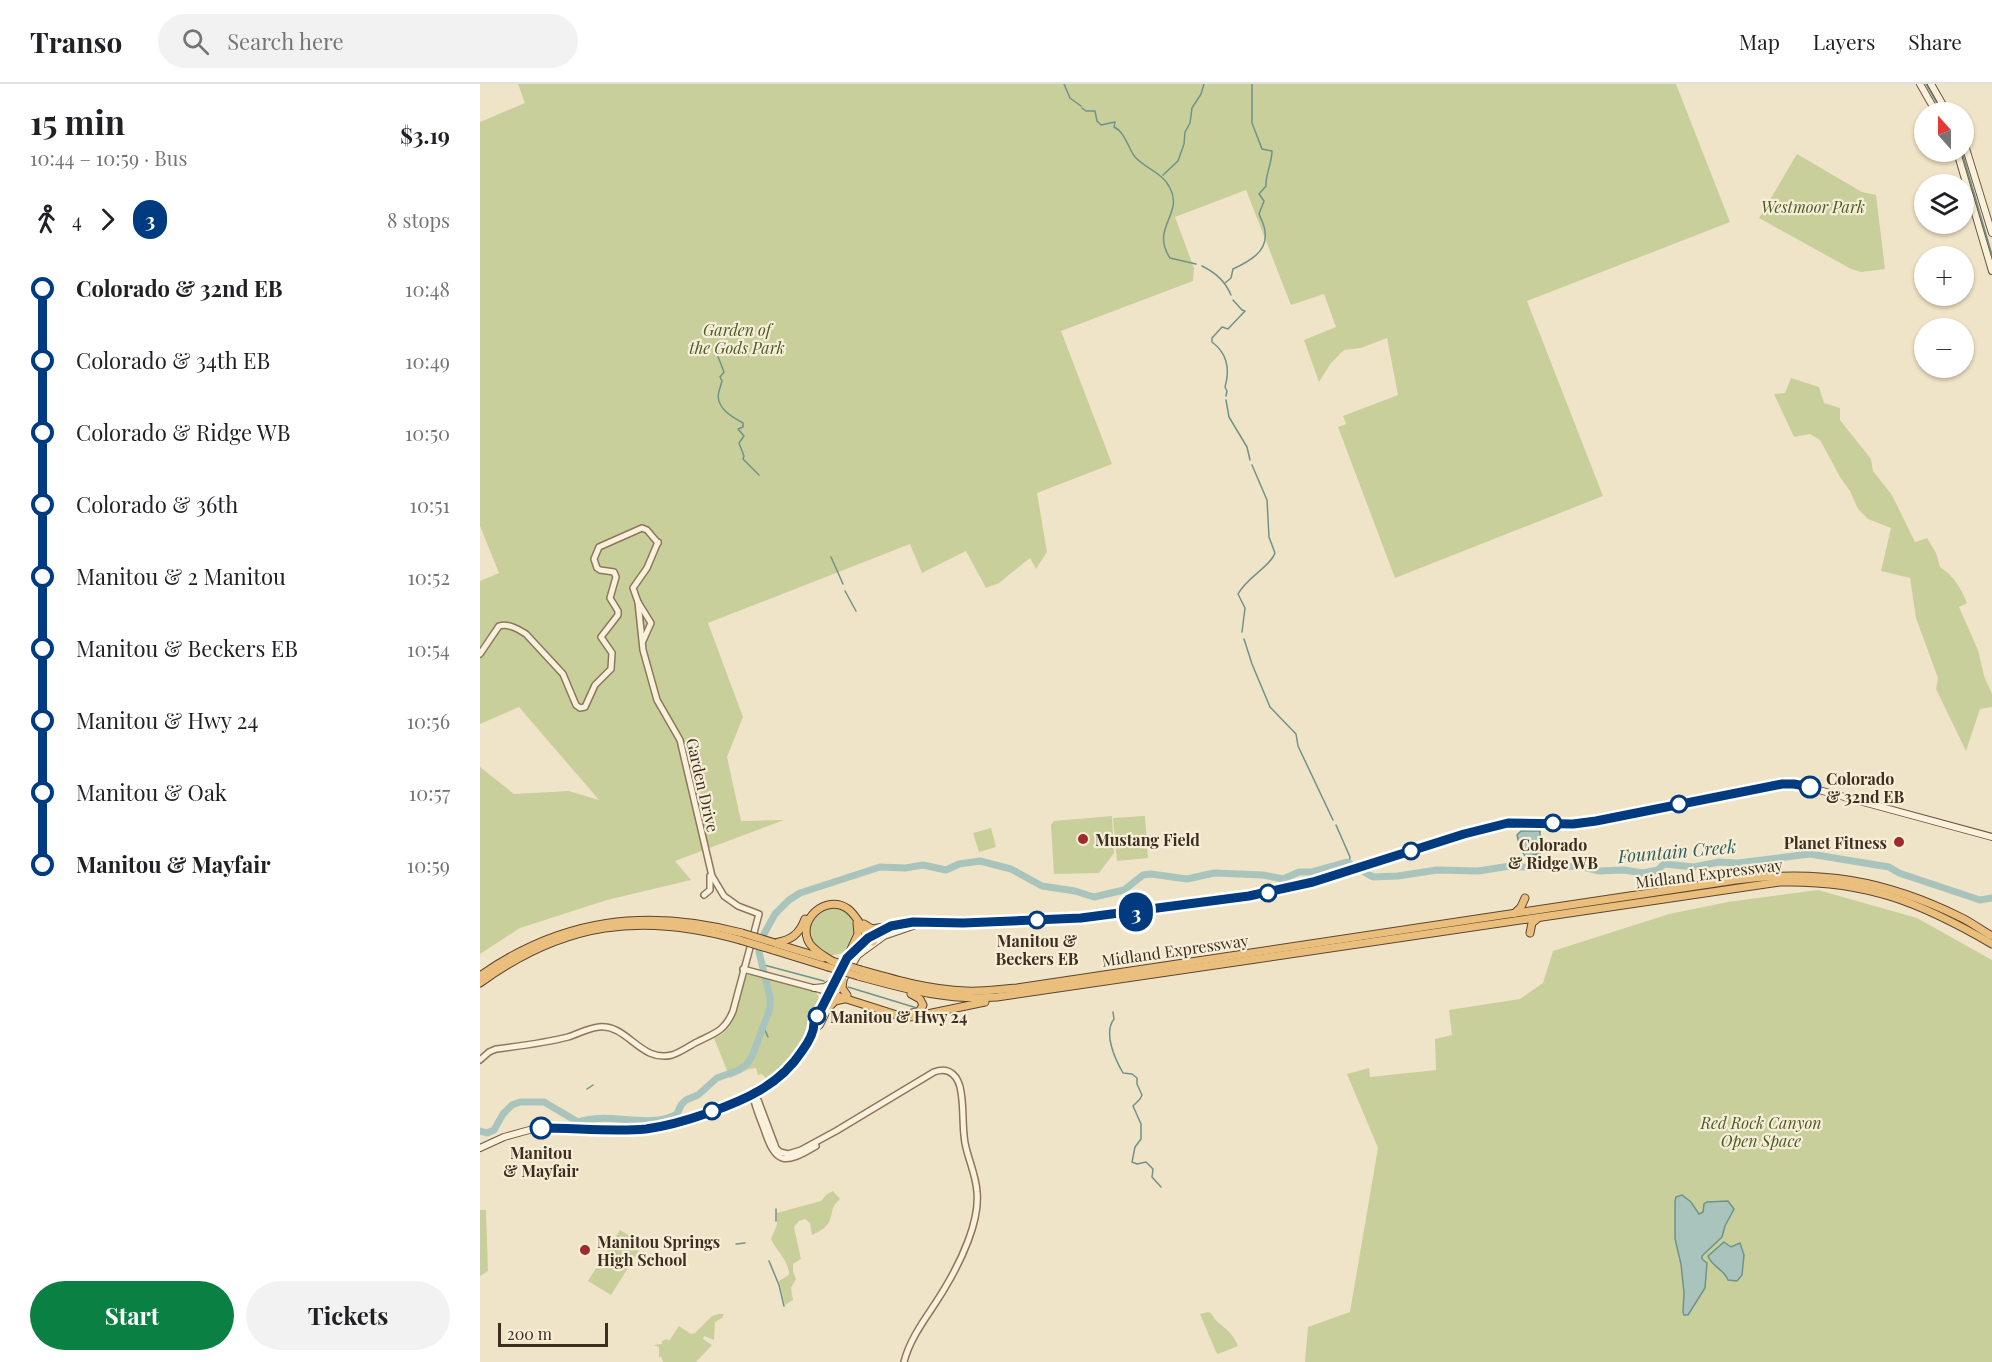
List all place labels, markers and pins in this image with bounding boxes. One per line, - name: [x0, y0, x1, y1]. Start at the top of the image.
- place label: Colorado & 32nd EB: [1826, 768, 1904, 807]
- marker: Colorado & 32nd EB: [1799, 776, 1821, 798]
- unlabelled marker: [1670, 795, 1688, 813]
- marker: Colorado & Ridge WB: [1544, 814, 1562, 832]
- place label: Mustang Field: [1095, 829, 1200, 850]
- marker: Mustang Field: [1076, 832, 1090, 846]
- place label: Planet Fitness: [1784, 832, 1887, 853]
- place label: Colorado & Ridge WB: [1508, 834, 1598, 873]
- marker: Planet Fitness: [1892, 835, 1906, 849]
- unlabelled marker: [1402, 842, 1420, 860]
- unlabelled marker: [1259, 884, 1277, 902]
- marker: Manitou & Beckers EB: [1028, 911, 1046, 929]
- place label: Manitou & Beckers EB: [995, 930, 1079, 969]
- place label: Manitou & Hwy 24: [830, 1006, 967, 1027]
- marker: Manitou & Hwy 24: [808, 1007, 826, 1025]
- unlabelled marker: [703, 1102, 721, 1120]
- marker: Manitou & Mayfair: [530, 1117, 552, 1139]
- place label: Manitou & Mayfair: [503, 1142, 579, 1181]
- place label: Manitou Springs High School: [597, 1231, 720, 1270]
- marker: Manitou Springs High School: [578, 1243, 592, 1257]

